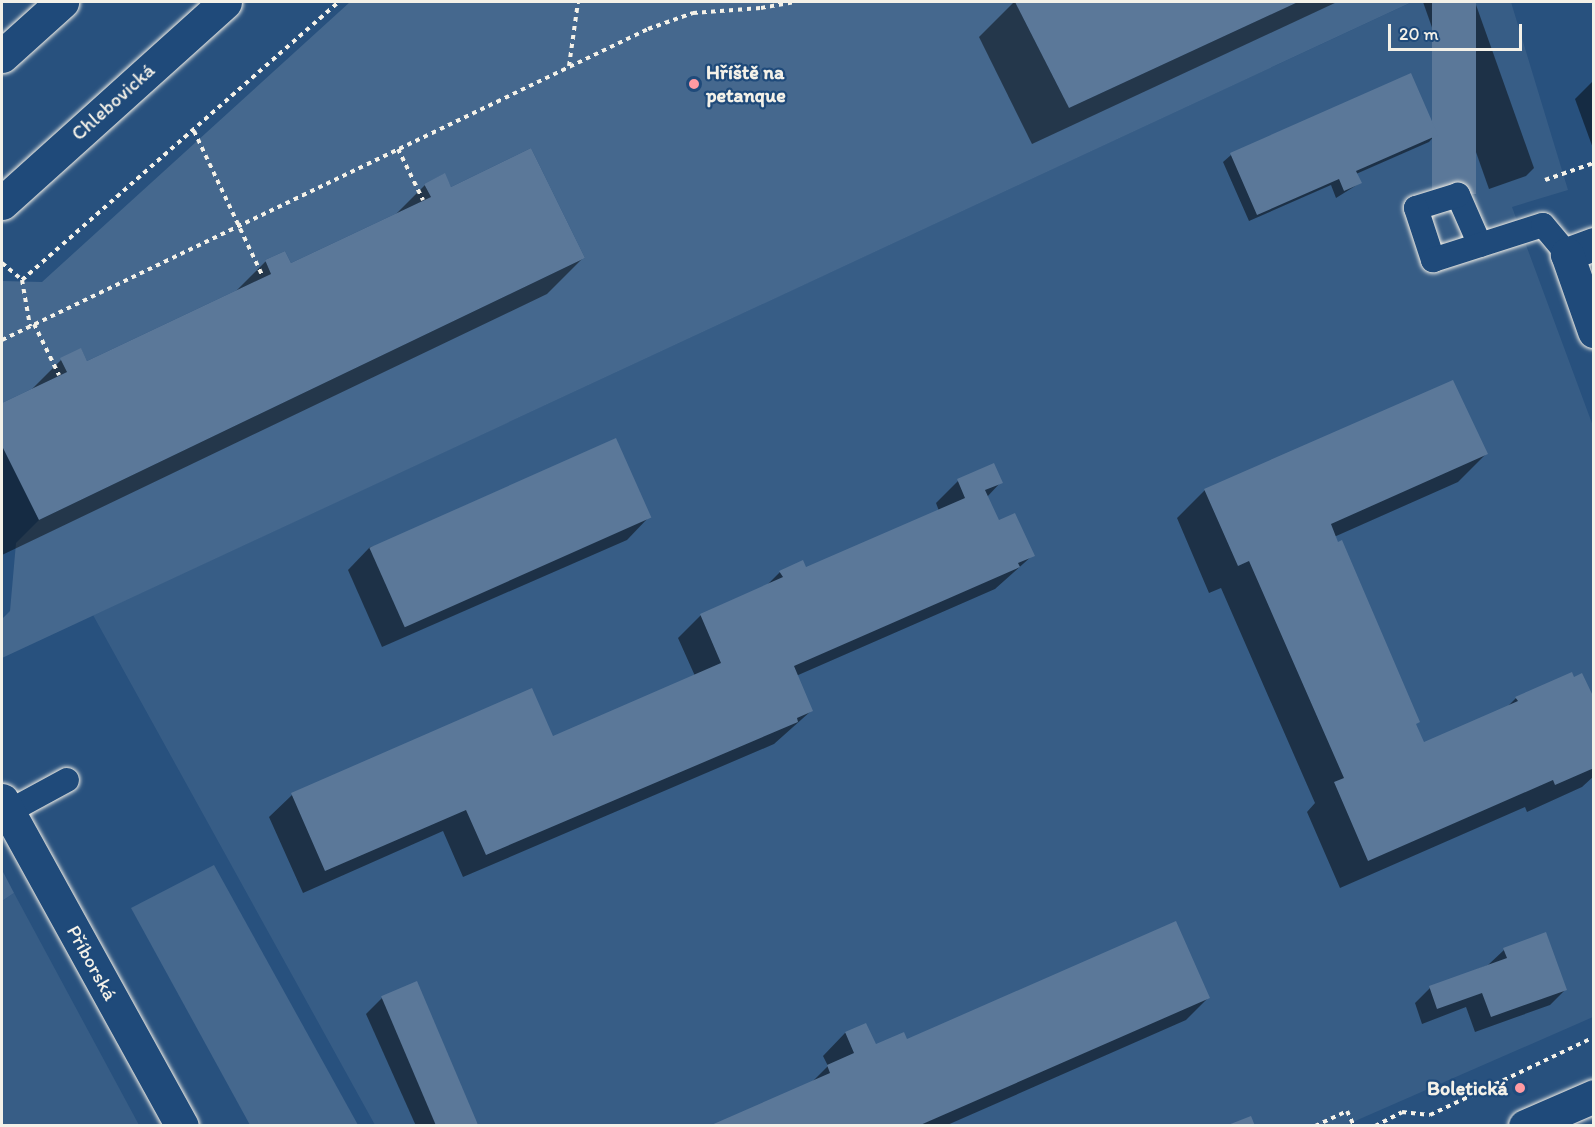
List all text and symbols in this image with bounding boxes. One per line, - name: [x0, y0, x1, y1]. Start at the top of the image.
- scale bar: [1391, 12, 1524, 50]
- text: 20 m: [1399, 23, 1439, 45]
- street label: Chlebovická: [66, 58, 160, 146]
- place label: Hříště na petanque: [706, 60, 786, 107]
- marker: Hříště na petanque: [687, 77, 701, 91]
- street label: Příborská: [62, 921, 122, 1005]
- place label: Boletická: [1427, 1076, 1508, 1100]
- marker: Boletická: [1513, 1081, 1527, 1095]

